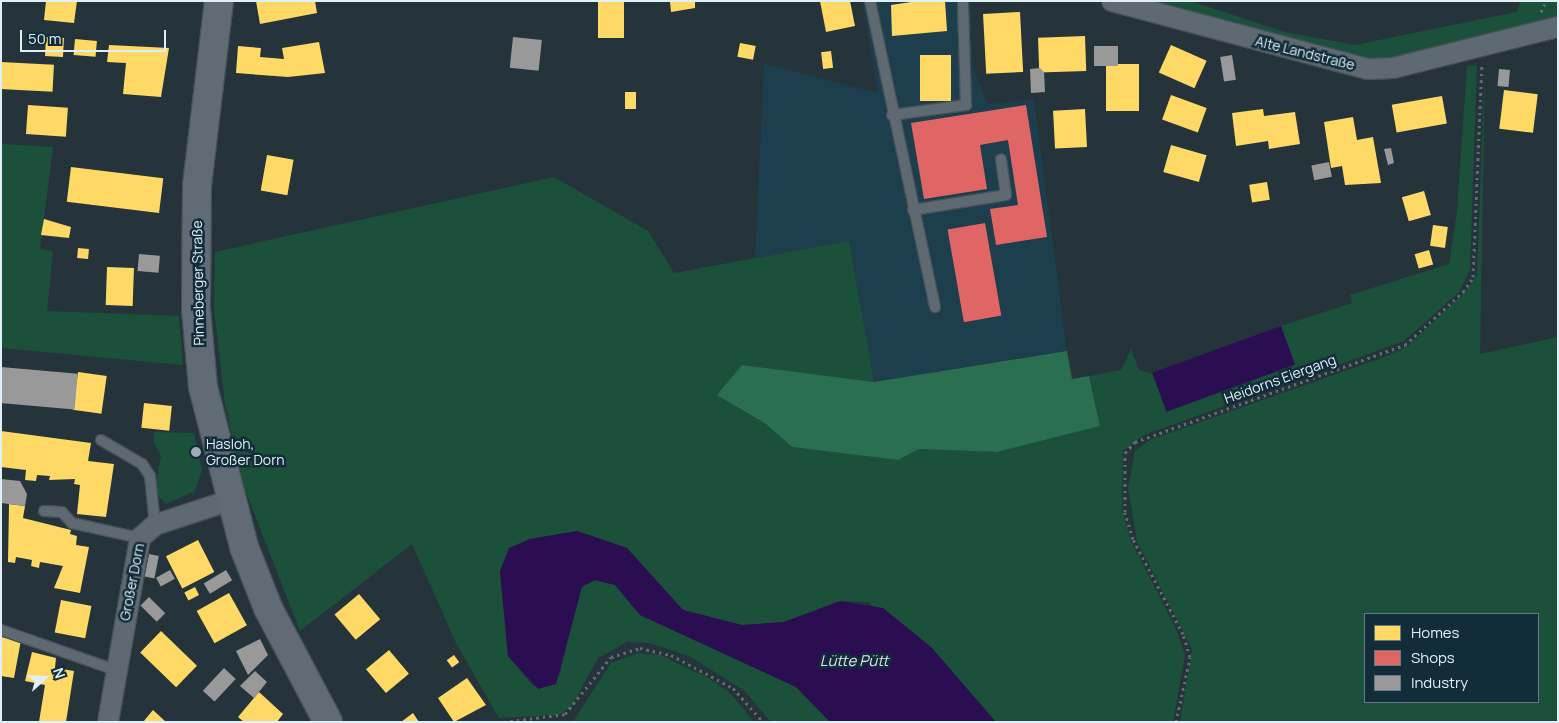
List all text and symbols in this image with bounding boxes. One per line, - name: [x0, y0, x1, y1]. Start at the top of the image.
- scale bar: [22, 20, 169, 52]
- text: 50 m: [28, 28, 62, 49]
- street label: Alte Landstraße: [1253, 33, 1357, 73]
- street label: Pinneberger Straße: [189, 220, 207, 346]
- street label: Heidorns Eiergang: [1222, 351, 1338, 407]
- place label: Hasloh, Großer Dorn: [206, 436, 285, 468]
- marker: Hasloh, Großer Dorn: [190, 446, 202, 458]
- street label: Großer Dorn: [116, 542, 148, 622]
- legend: [1364, 613, 1539, 703]
- text: Homes: [1411, 622, 1459, 643]
- text: Shops: [1411, 647, 1455, 668]
- water label: Lütte Pütt: [820, 652, 888, 670]
- north arrow: [20, 653, 70, 703]
- text: N: [49, 665, 70, 681]
- text: Industry: [1411, 672, 1468, 693]

